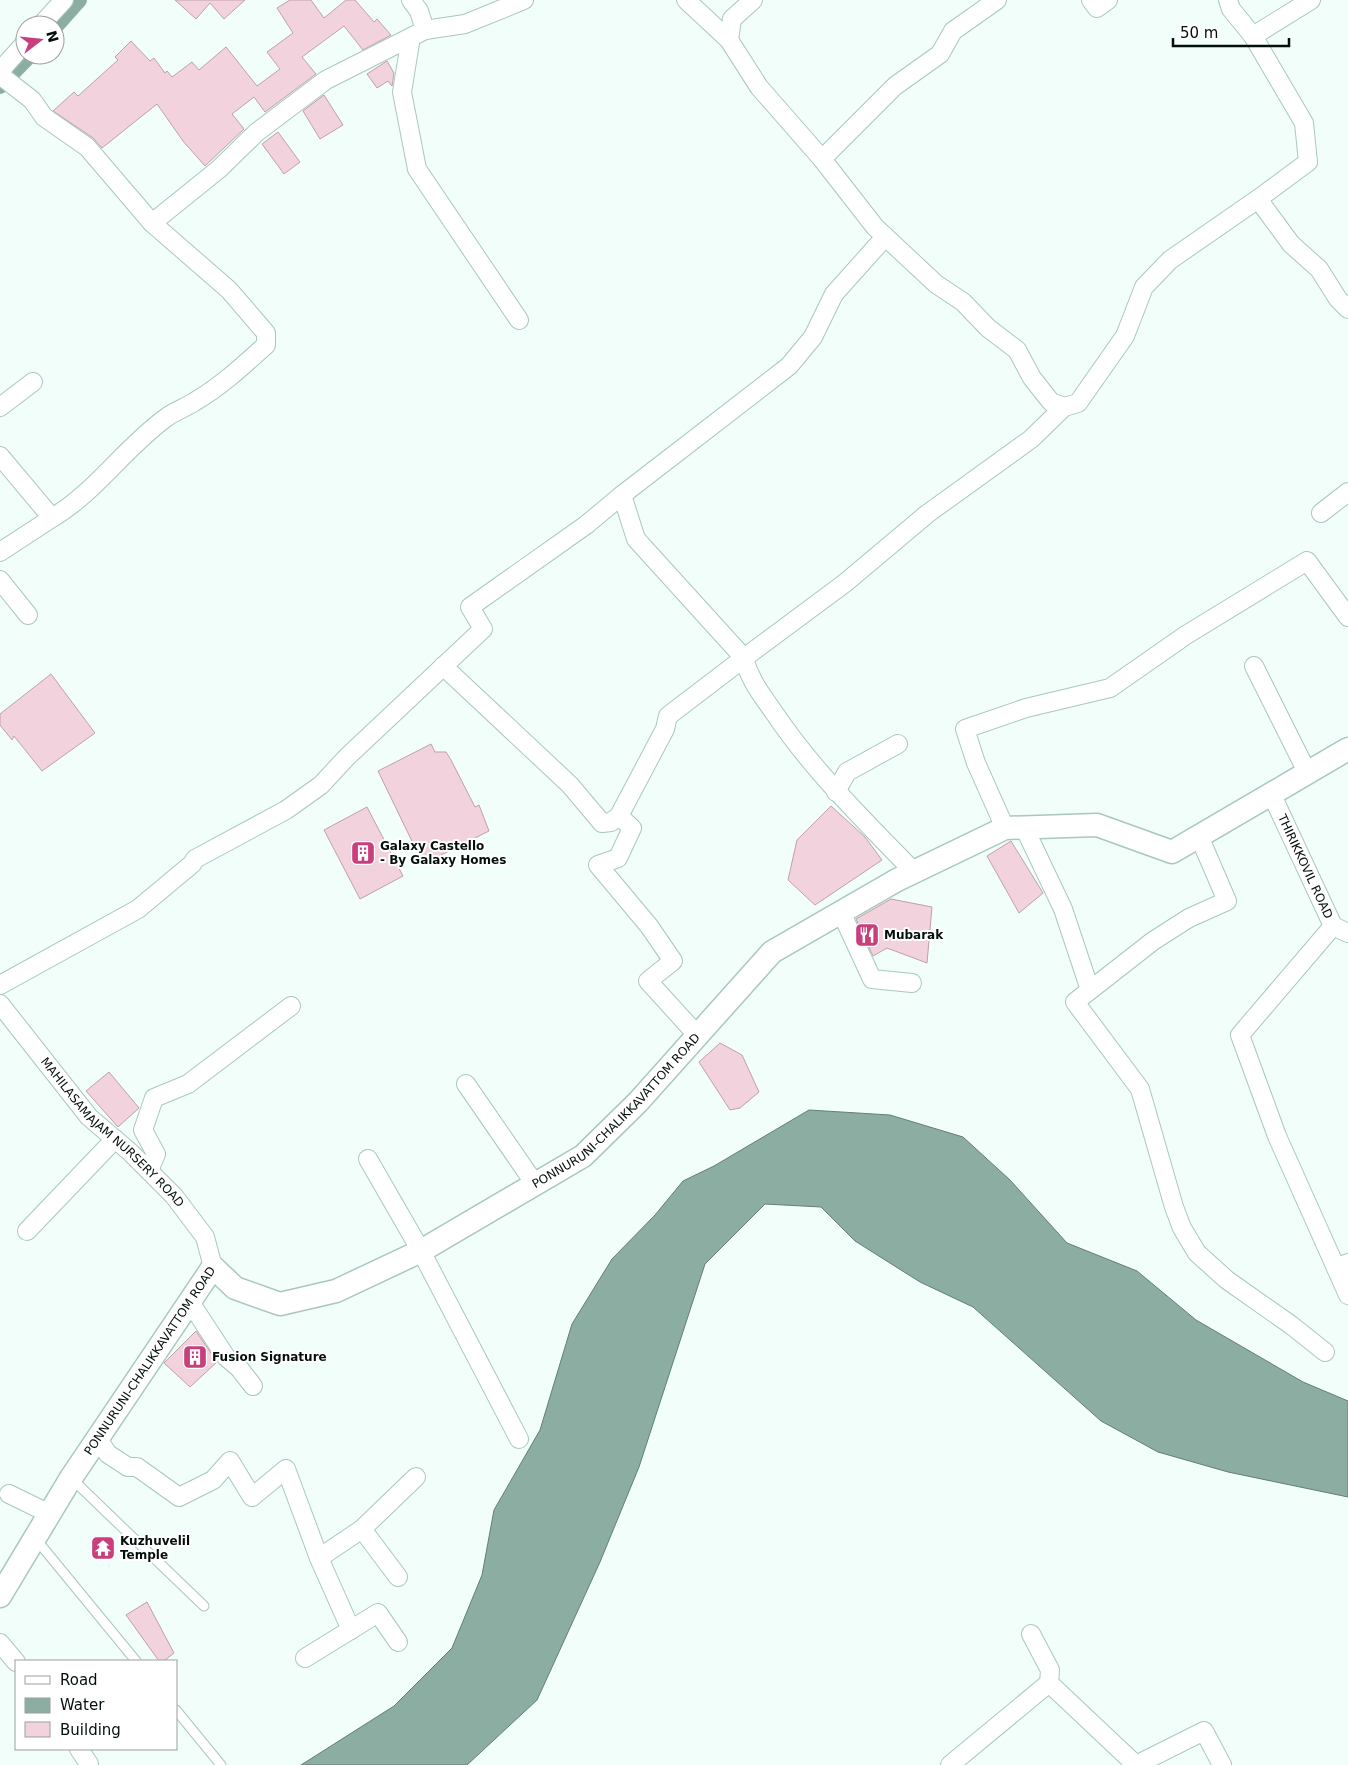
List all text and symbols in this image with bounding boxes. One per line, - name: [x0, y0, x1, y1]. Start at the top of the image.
- north arrow: [15, 15, 65, 65]
- scale bar: [1173, 15, 1289, 47]
- text: 50 m: [1180, 24, 1218, 42]
- text: N: [43, 29, 62, 44]
- street label: THIRIKKOVIL ROAD: [1274, 811, 1336, 921]
- place label: Galaxy Castello - By Galaxy Homes: [380, 839, 506, 867]
- building icon: Galaxy Castello - By Galaxy Homes: [350, 840, 376, 866]
- restaurant icon: Mubarak: [854, 922, 880, 948]
- place label: Mubarak: [884, 928, 944, 942]
- street label: PONNURUNI-CHALIKKAVATTOM ROAD: [530, 1031, 703, 1191]
- street label: MAHILASAMAJAM NURSERY ROAD: [38, 1055, 187, 1210]
- street label: PONNURUNI-CHALIKKAVATTOM ROAD: [81, 1264, 218, 1458]
- building icon: Fusion Signature: [182, 1344, 208, 1370]
- place label: Fusion Signature: [212, 1350, 327, 1364]
- place label: Kuzhuvelil Temple: [120, 1534, 190, 1562]
- temple icon: Kuzhuvelil Temple: [90, 1535, 116, 1561]
- legend: [15, 1660, 178, 1750]
- text: Road: [60, 1671, 98, 1689]
- text: Water: [60, 1696, 105, 1714]
- text: Building: [60, 1721, 121, 1739]

